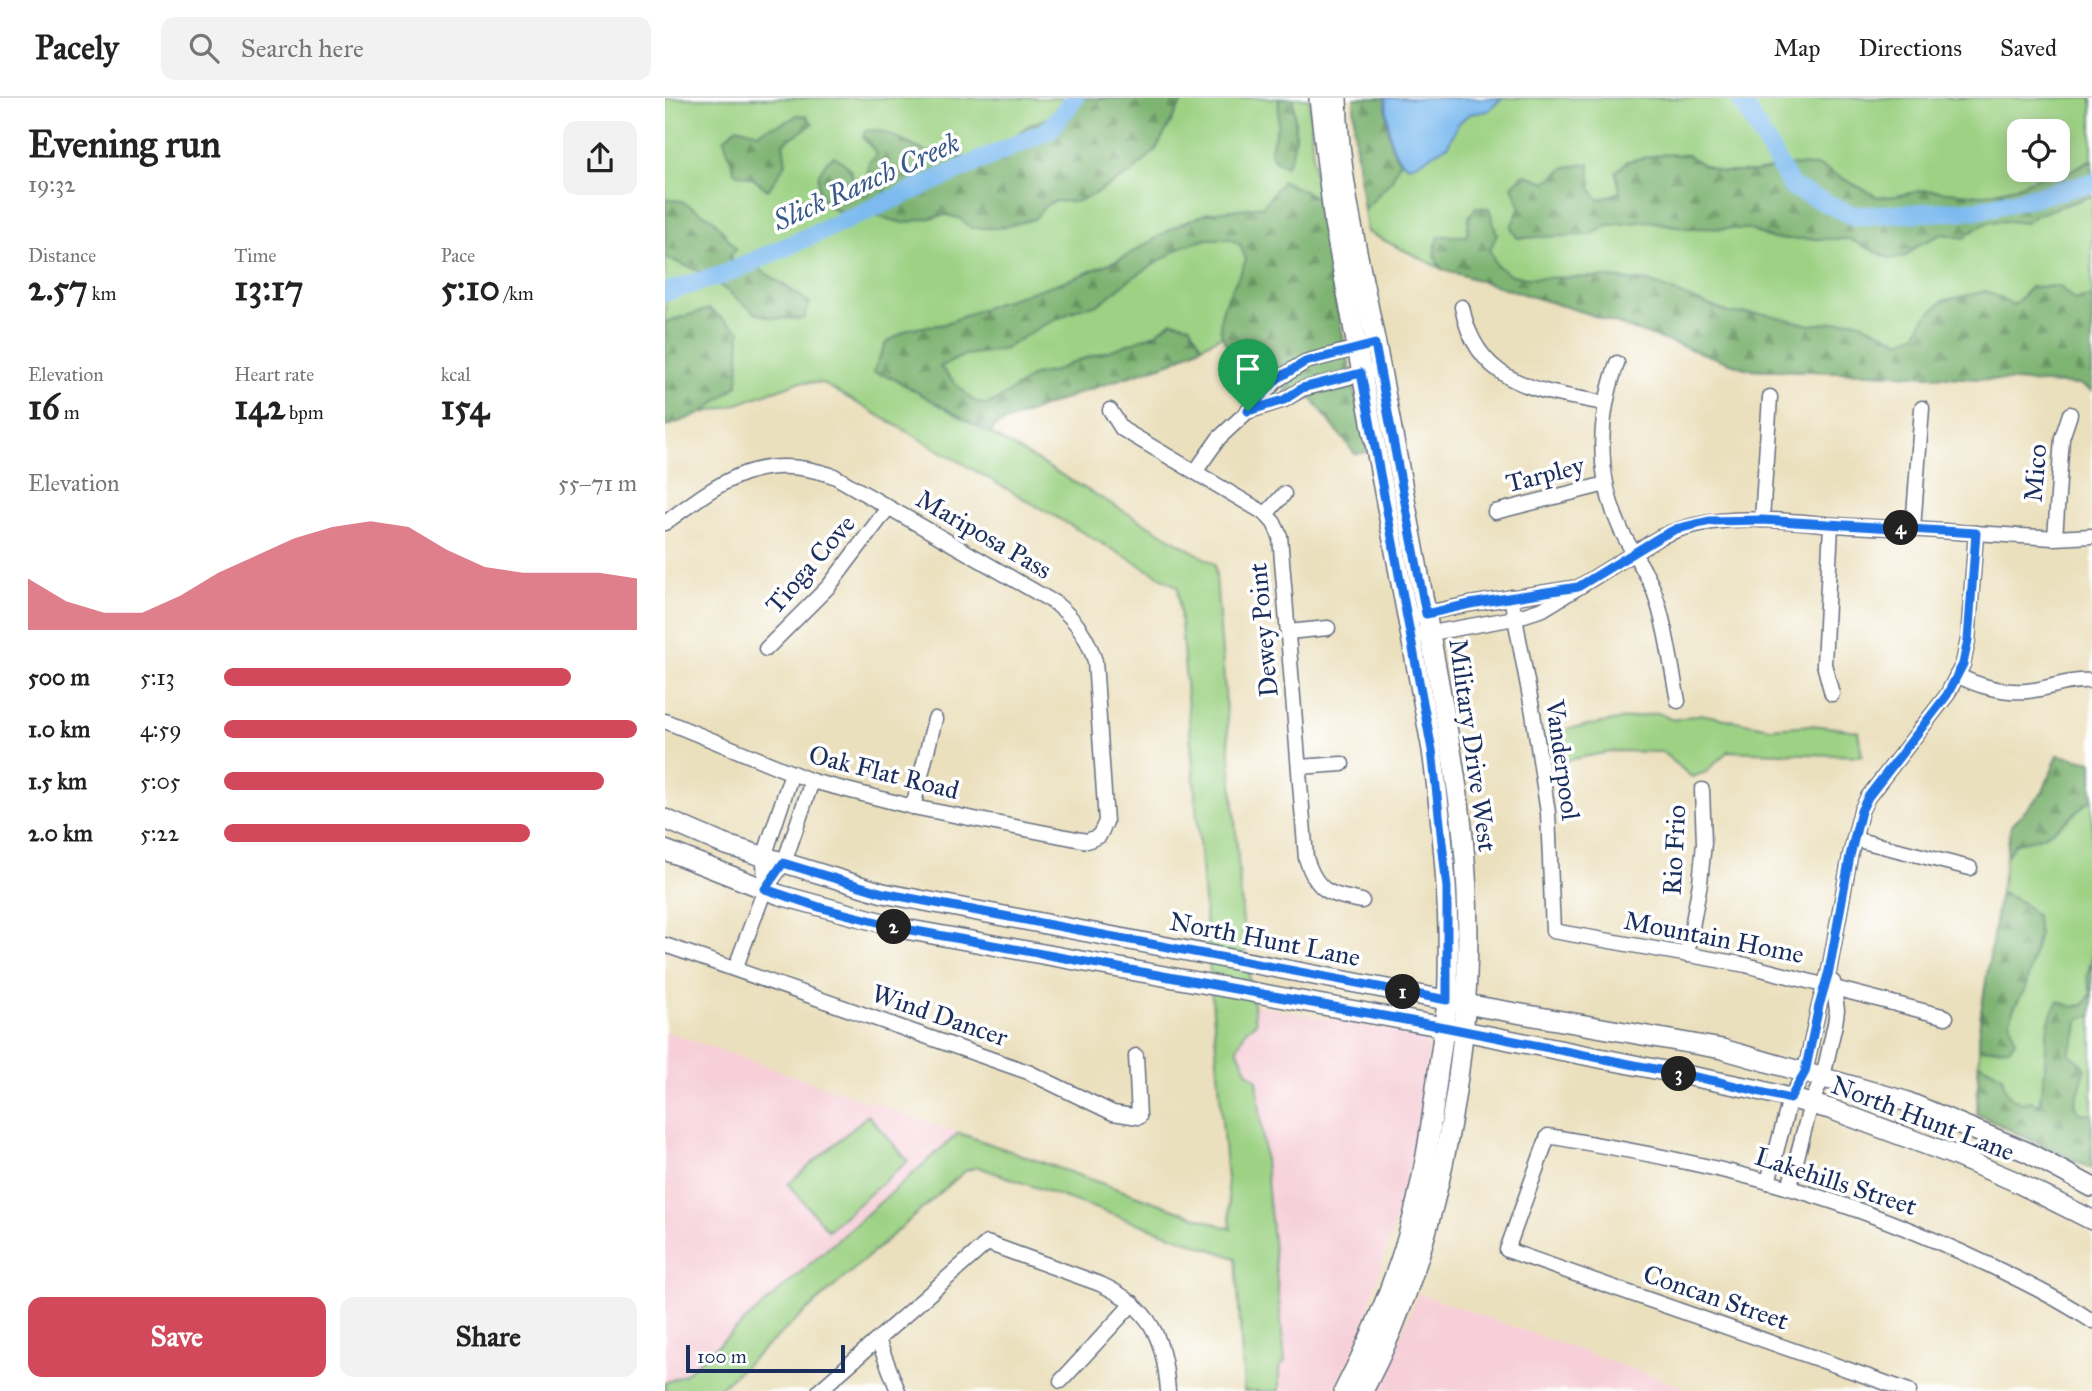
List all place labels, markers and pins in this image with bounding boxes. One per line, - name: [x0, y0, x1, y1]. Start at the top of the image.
- pin: [1218, 339, 1278, 411]
- pin: 4: [1883, 510, 1919, 546]
- pin: 2: [877, 910, 911, 944]
- pin: 1: [1385, 974, 1421, 1010]
- pin: 3: [1661, 1056, 1697, 1091]

